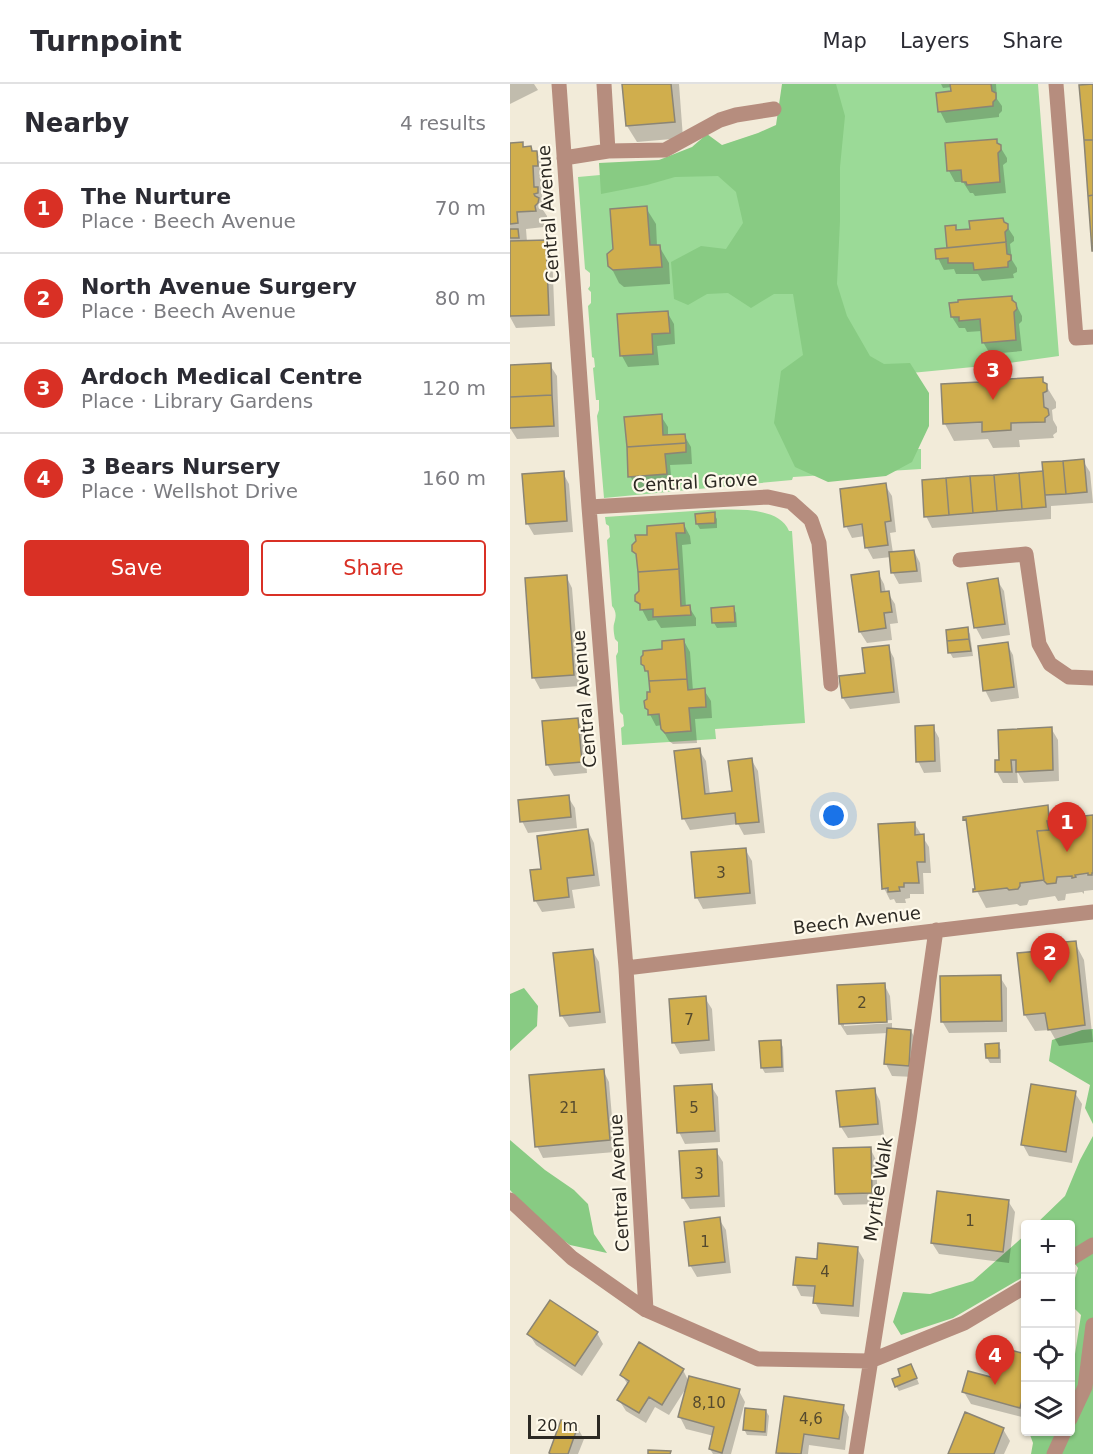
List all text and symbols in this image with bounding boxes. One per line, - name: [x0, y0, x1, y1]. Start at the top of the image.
- text: Turnpoint: [30, 25, 182, 58]
- text: Map: [823, 29, 867, 53]
- text: Layers: [900, 29, 969, 53]
- text: Share: [1002, 29, 1063, 53]
- text: Nearby: [24, 108, 129, 138]
- text: 4 results: [400, 111, 486, 135]
- street label: Central Avenue: [533, 144, 563, 284]
- text: The Nurture: [81, 184, 231, 209]
- text: 1: [37, 196, 50, 220]
- text: 70 m: [435, 196, 486, 220]
- text: Place · Beech Avenue: [81, 209, 296, 233]
- text: North Avenue Surgery: [81, 274, 357, 299]
- text: 2: [37, 286, 50, 310]
- text: 80 m: [435, 286, 486, 310]
- text: Place · Beech Avenue: [81, 299, 296, 323]
- pin: 3: [974, 350, 1012, 400]
- text: Ardoch Medical Centre: [81, 364, 362, 389]
- text: 3: [37, 376, 50, 400]
- text: 120 m: [422, 376, 486, 400]
- text: Place · Library Gardens: [81, 389, 313, 413]
- text: 3 Bears Nursery: [81, 454, 280, 479]
- text: 4: [37, 466, 50, 490]
- text: 160 m: [422, 466, 486, 490]
- street label: Central Grove: [632, 468, 758, 496]
- text: Place · Wellshot Drive: [81, 479, 298, 503]
- button: Save: [24, 540, 249, 596]
- button: Share: [261, 540, 486, 596]
- street label: Central Avenue: [568, 629, 600, 769]
- your location: [819, 801, 848, 830]
- pin: 1: [1048, 802, 1086, 852]
- house number: 3: [716, 864, 726, 882]
- street label: Beech Avenue: [792, 902, 922, 938]
- pin: 2: [1030, 934, 1070, 983]
- house number: 2: [857, 994, 867, 1012]
- house number: 7: [684, 1011, 694, 1029]
- house number: 21: [559, 1099, 579, 1117]
- house number: 5: [689, 1099, 699, 1117]
- street label: Central Avenue: [605, 1113, 633, 1253]
- street label: Myrtle Walk: [859, 1135, 897, 1243]
- house number: 3: [694, 1165, 704, 1183]
- house number: 1: [965, 1212, 975, 1230]
- map controls: [1021, 1220, 1075, 1436]
- button: +: [1021, 1220, 1075, 1274]
- house number: 1: [700, 1233, 710, 1251]
- house number: 4: [820, 1263, 830, 1281]
- button: −: [1021, 1274, 1075, 1328]
- button: locate: [1021, 1328, 1075, 1382]
- pin: 4: [976, 1336, 1014, 1385]
- button: layers: [1021, 1382, 1075, 1436]
- house number: 8,10: [692, 1394, 726, 1412]
- house number: 4,6: [799, 1410, 823, 1428]
- scale bar: [528, 1412, 600, 1440]
- text: 20 m: [537, 1416, 578, 1435]

